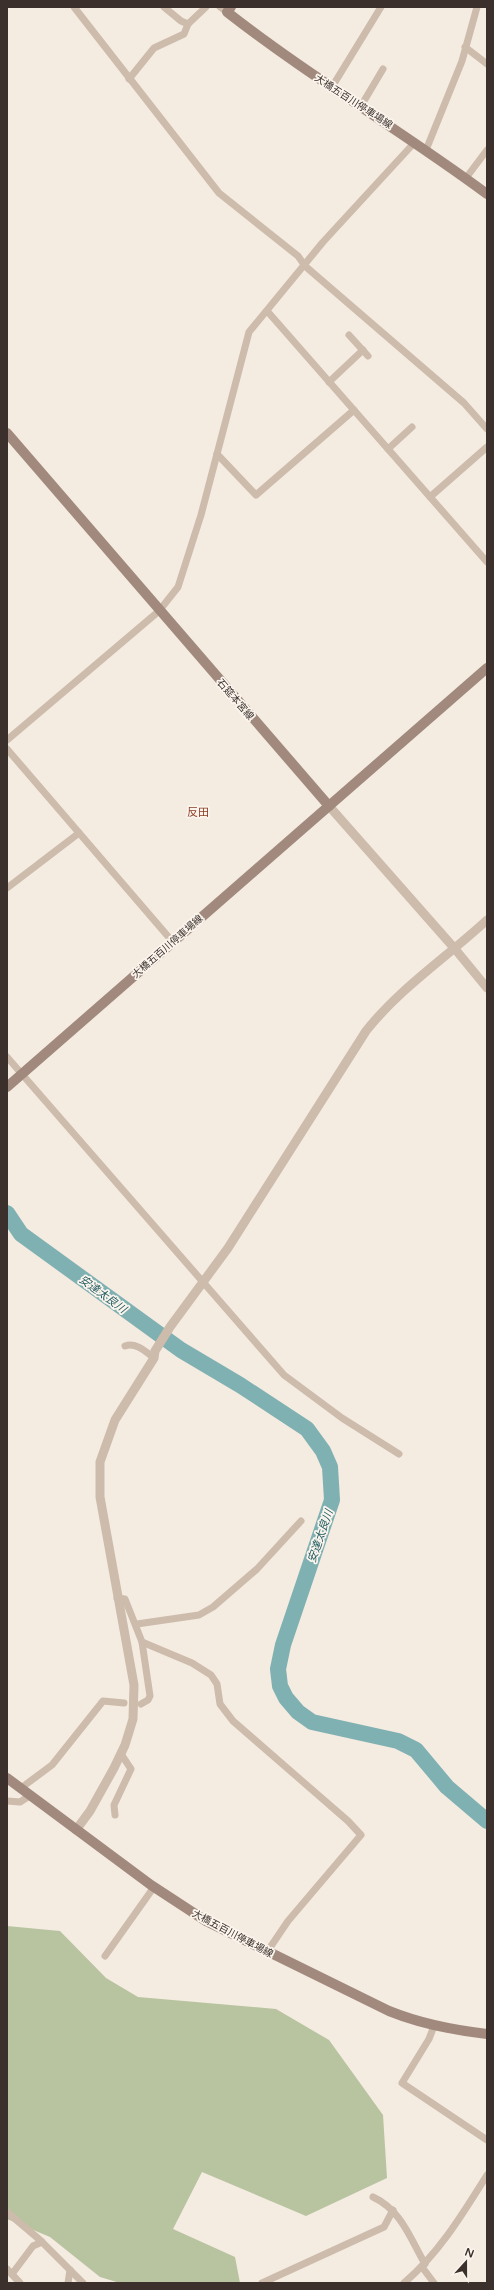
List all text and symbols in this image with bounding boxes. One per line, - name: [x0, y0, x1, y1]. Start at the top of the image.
- street label: 大橋五百川停車場線: [312, 72, 394, 131]
- street label: 石筵本宮線: [214, 677, 256, 722]
- district label: 反田: [187, 806, 209, 819]
- street label: 大橋五百川停車場線: [130, 913, 206, 981]
- water label: 安達太良川: [77, 1273, 130, 1316]
- water label: 安達太良川: [305, 1507, 336, 1564]
- street label: 大橋五百川停車場線: [190, 1907, 275, 1960]
- north arrow: [446, 2242, 486, 2282]
- text: N: [463, 2245, 476, 2261]

